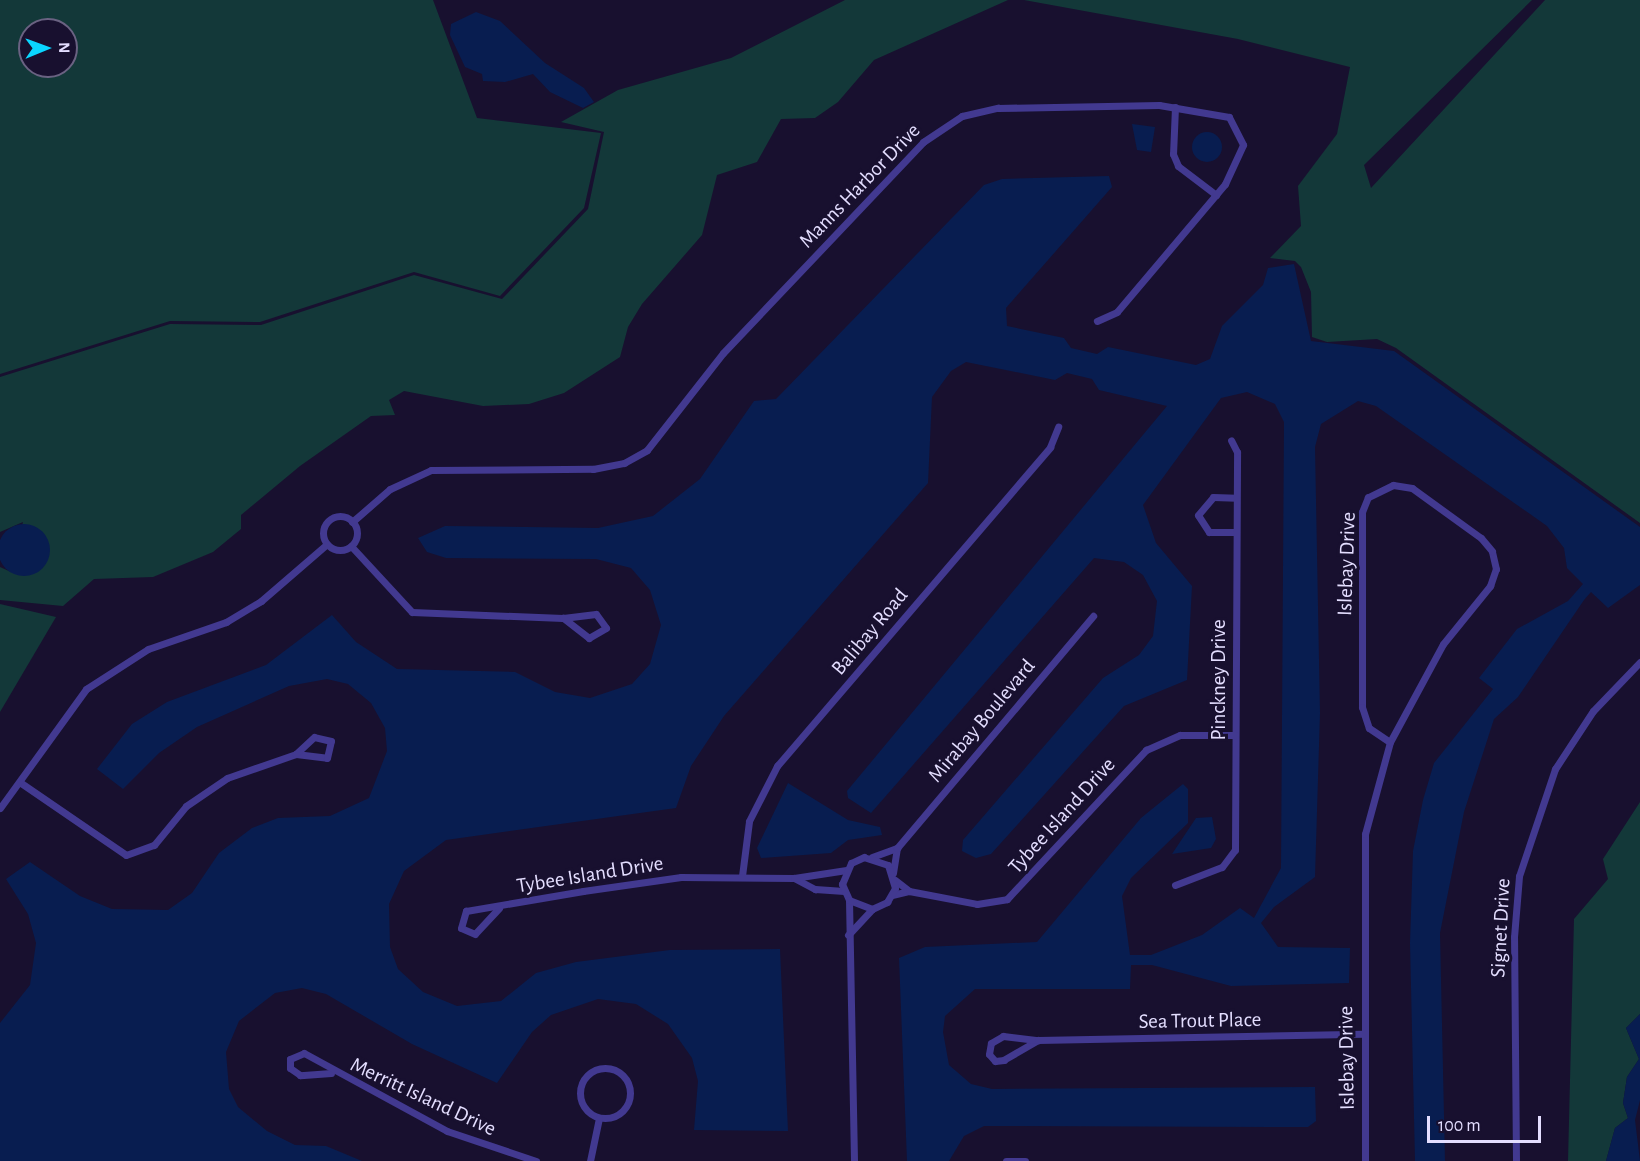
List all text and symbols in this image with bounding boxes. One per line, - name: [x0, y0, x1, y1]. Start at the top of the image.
- north arrow: [18, 18, 78, 78]
- text: N: [56, 42, 72, 53]
- street label: Manns Harbor Drive: [794, 118, 926, 254]
- street label: Islebay Drive: [1333, 512, 1361, 616]
- street label: Balibay Road: [826, 583, 914, 681]
- street label: Pinckney Drive: [1206, 619, 1232, 741]
- street label: Mirabay Boulevard: [923, 654, 1041, 788]
- street label: Tybee Island Drive: [1003, 753, 1121, 879]
- street label: Tybee Island Drive: [515, 851, 665, 899]
- street label: Signet Drive: [1486, 878, 1516, 978]
- street label: Islebay Drive: [1333, 1006, 1361, 1110]
- street label: Sea Trout Place: [1138, 1007, 1262, 1035]
- street label: Merritt Island Drive: [346, 1052, 500, 1142]
- scale bar: [1430, 1104, 1544, 1142]
- text: 100 m: [1438, 1117, 1481, 1135]

